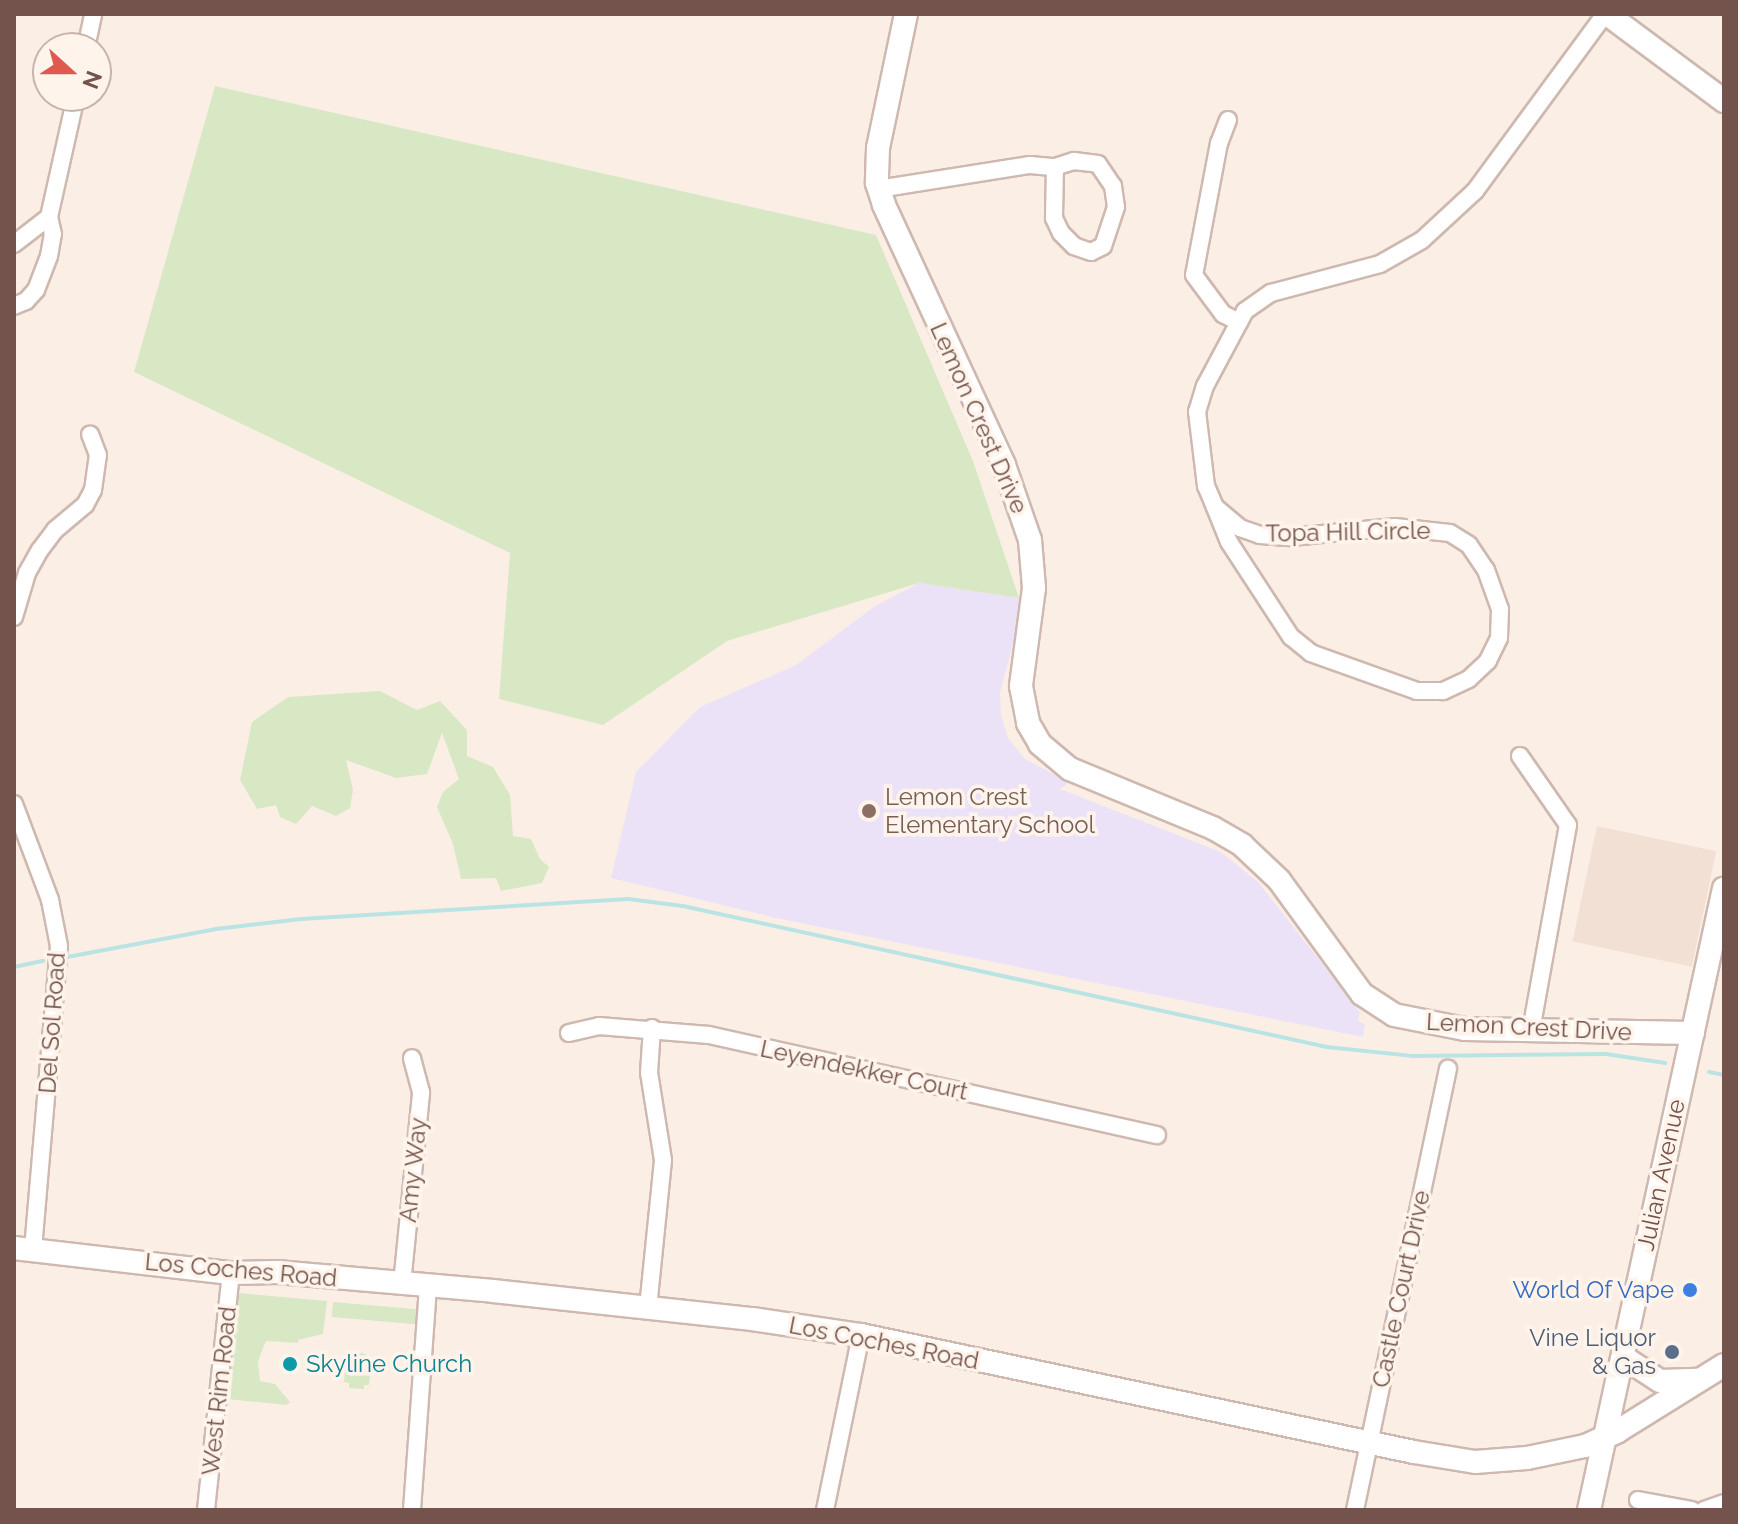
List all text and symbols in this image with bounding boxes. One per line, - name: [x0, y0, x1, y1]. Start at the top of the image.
- north arrow: [32, 32, 112, 112]
- text: N: [77, 67, 108, 92]
- street label: Lemon Crest Drive: [924, 318, 1034, 518]
- street label: Topa Hill Circle: [1265, 516, 1431, 548]
- place label: Lemon Crest Elementary School: [885, 783, 1096, 839]
- marker: Lemon Crest Elementary School: [860, 802, 878, 820]
- street label: Del Sol Road: [33, 951, 71, 1095]
- street label: Lemon Crest Drive: [1425, 1007, 1633, 1047]
- street label: Leyendekker Court: [757, 1034, 971, 1106]
- street label: Julian Avenue: [1631, 1096, 1691, 1254]
- street label: Amy Way: [393, 1115, 433, 1225]
- street label: Castle Court Drive: [1366, 1188, 1436, 1390]
- street label: Los Coches Road: [144, 1247, 338, 1293]
- place label: World Of Vape: [1511, 1276, 1674, 1304]
- marker: World Of Vape: [1681, 1281, 1699, 1299]
- street label: West Rim Road: [196, 1305, 242, 1477]
- street label: Los Coches Road: [787, 1310, 981, 1376]
- place label: Vine Liquor & Gas: [1529, 1324, 1656, 1380]
- marker: Vine Liquor & Gas: [1663, 1343, 1681, 1361]
- place label: Skyline Church: [306, 1350, 472, 1378]
- marker: Skyline Church: [281, 1355, 299, 1373]

